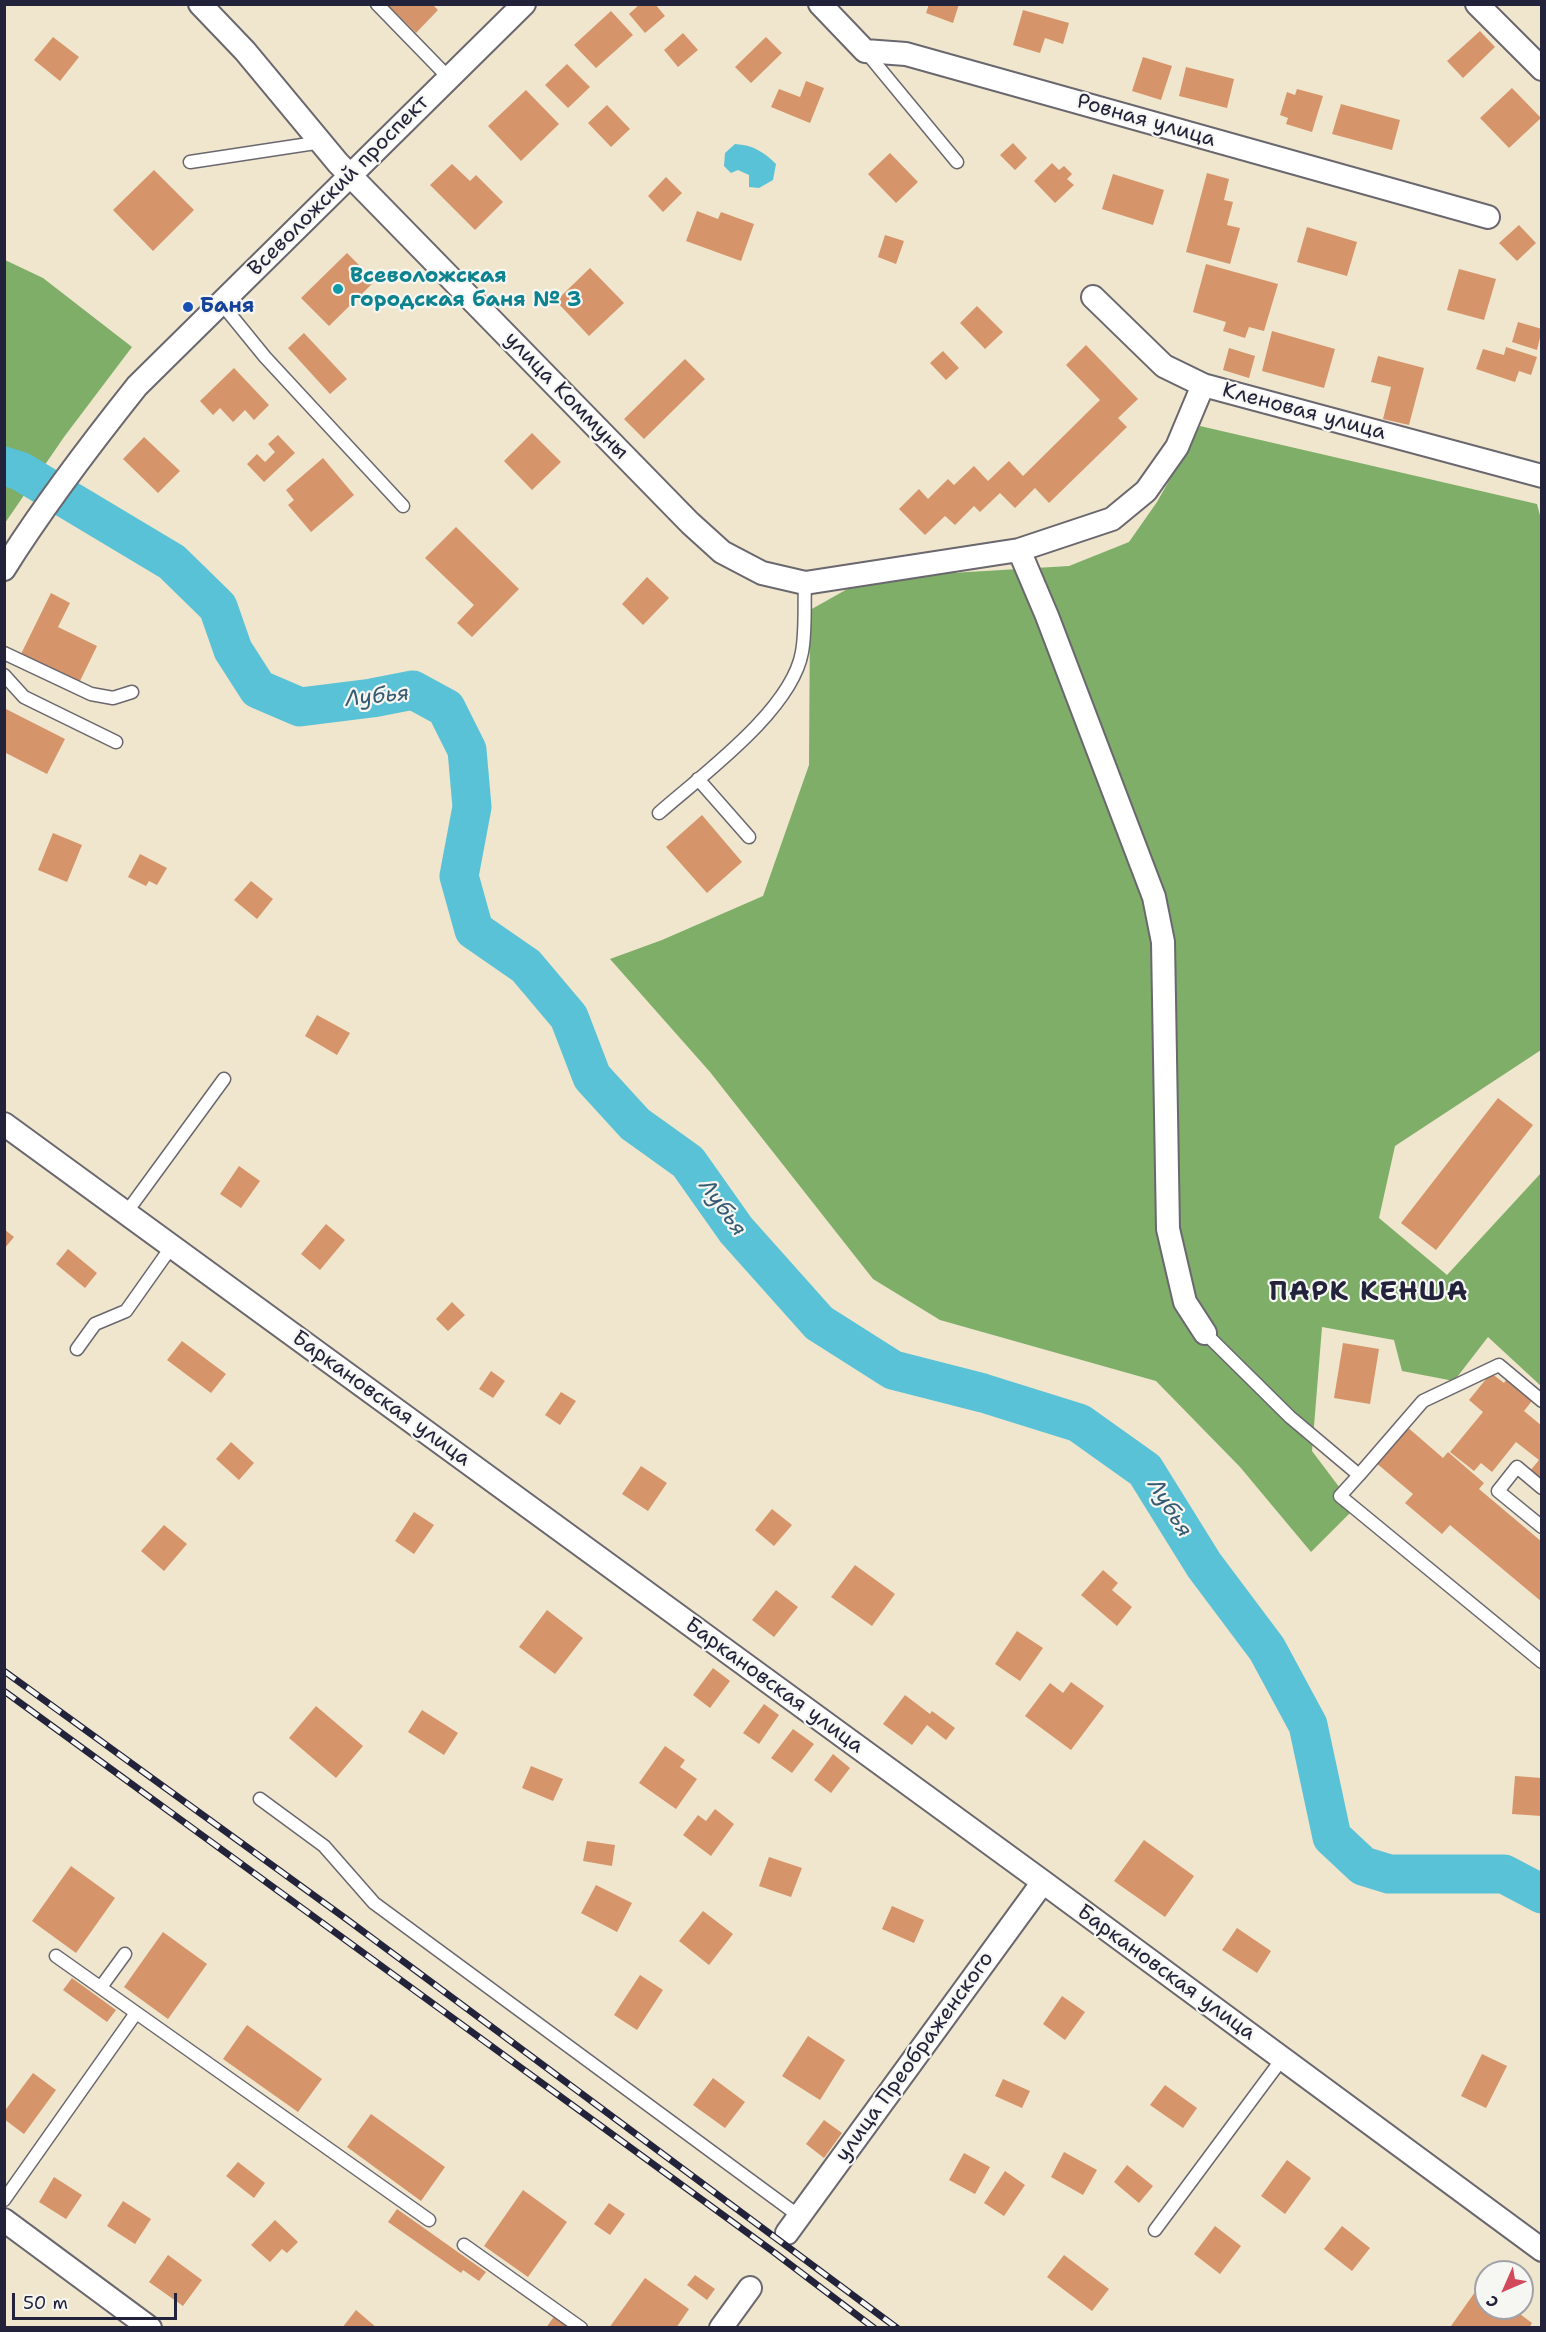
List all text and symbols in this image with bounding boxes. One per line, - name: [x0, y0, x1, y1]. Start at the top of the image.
- street label: Ровная улица: [1074, 89, 1218, 153]
- street label: Всеволожский проспект: [243, 90, 435, 282]
- place label: Всеволожская городская баня № 3: [350, 264, 582, 314]
- marker: Всеволожская городская баня № 3: [331, 282, 345, 296]
- place label: Баня: [200, 294, 254, 320]
- marker: Баня: [181, 300, 195, 314]
- street label: улица Коммуны: [499, 327, 633, 465]
- street label: Кленовая улица: [1219, 378, 1389, 446]
- water label: Лубья: [344, 681, 410, 713]
- water label: Лубья: [693, 1174, 751, 1242]
- district label: ПАРК КЕНША: [1269, 1277, 1469, 1309]
- street label: Баркановская улица: [287, 1326, 475, 1472]
- water label: Лубья: [1141, 1474, 1197, 1542]
- street label: Баркановская улица: [680, 1613, 868, 1759]
- street label: Баркановская улица: [1072, 1900, 1260, 2046]
- street label: улица Преображенского: [830, 1947, 1000, 2167]
- north arrow: [1474, 2260, 1534, 2320]
- scale bar: [15, 2281, 180, 2319]
- text: 50 m: [23, 2291, 68, 2315]
- text: С: [1481, 2291, 1503, 2313]

